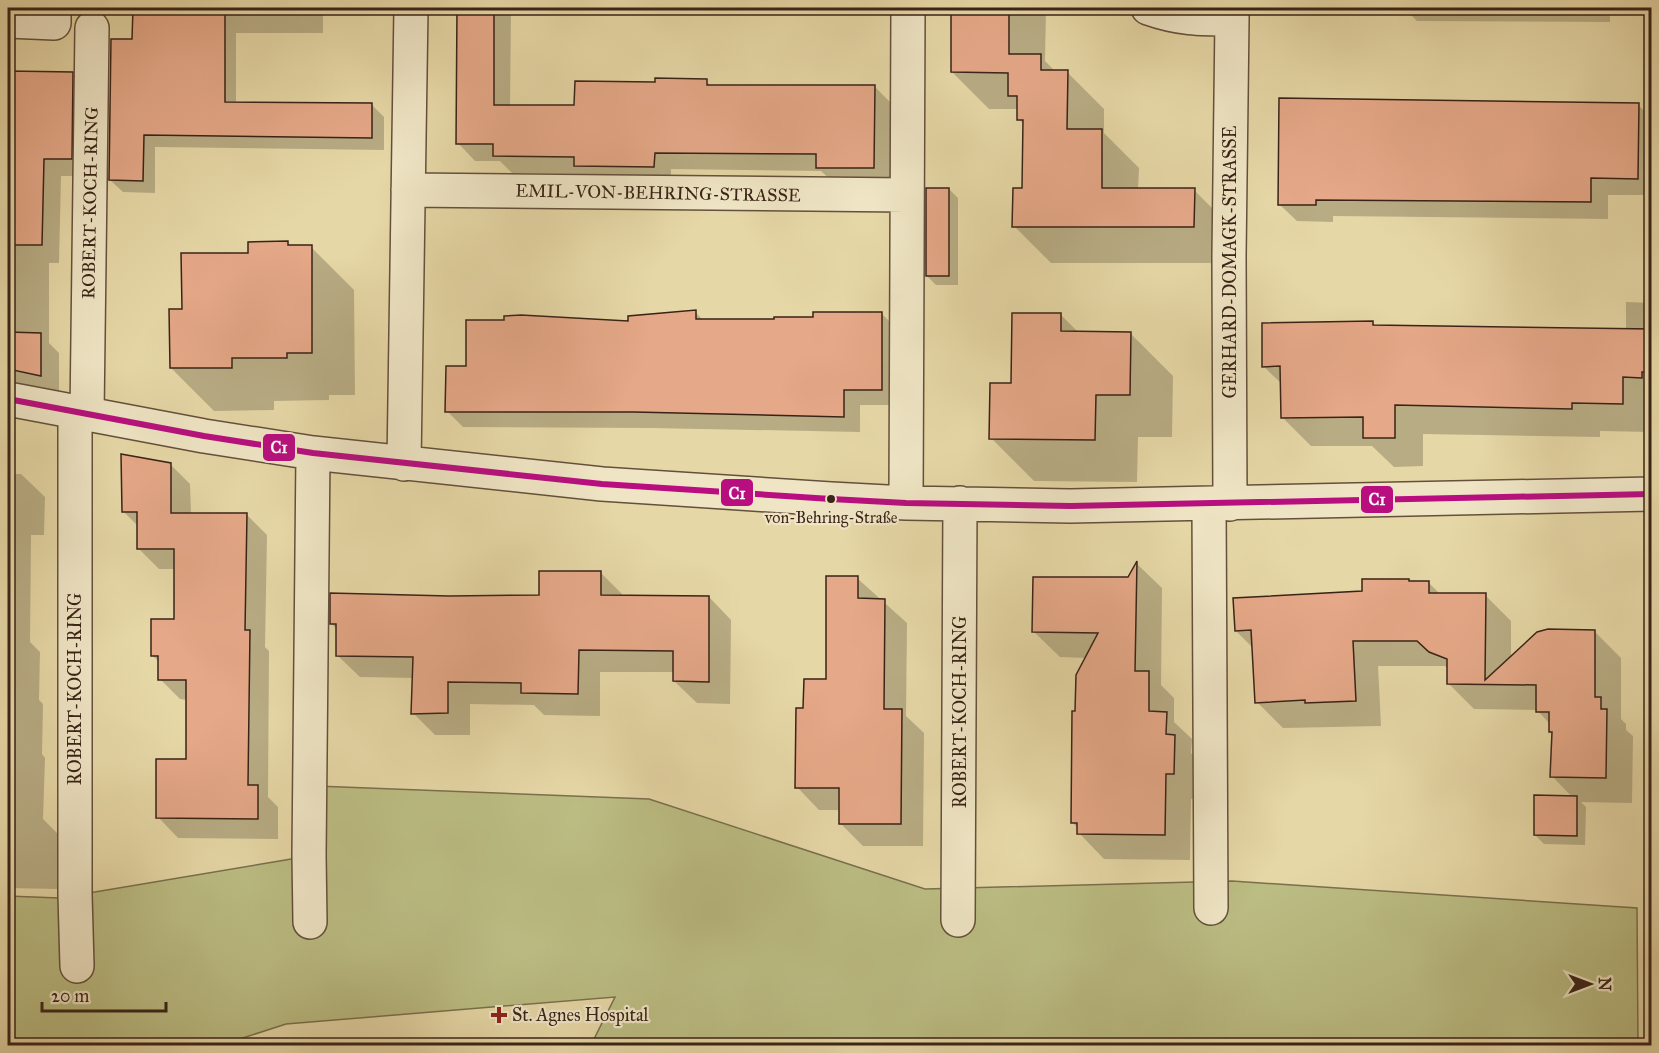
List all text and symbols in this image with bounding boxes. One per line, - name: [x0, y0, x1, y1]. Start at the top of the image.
- street label: ROBERT-KOCH-RING: [77, 107, 103, 299]
- street label: GERHARD-DOMAGK-STRASSE: [1219, 125, 1241, 399]
- street label: EMIL-VON-BEHRING-STRASSE: [515, 180, 801, 206]
- line badge: C1: [262, 433, 296, 462]
- text: C1: [270, 438, 288, 457]
- line badge: C1: [720, 478, 754, 507]
- text: C1: [728, 484, 746, 503]
- line badge: C1: [1360, 485, 1394, 514]
- text: C1: [1368, 490, 1386, 509]
- marker: von-Behring-Straße: [825, 493, 837, 505]
- place label: von-Behring-Straße: [764, 508, 898, 528]
- street label: ROBERT-KOCH-RING: [64, 593, 86, 785]
- street label: ROBERT-KOCH-RING: [949, 616, 971, 808]
- north arrow: [1560, 954, 1620, 1014]
- scale bar: [42, 975, 166, 1013]
- text: N: [1595, 977, 1614, 991]
- text: 20 m: [51, 985, 89, 1007]
- place label: St. Agnes Hospital: [512, 1004, 649, 1027]
- marker: St. Agnes Hospital: [490, 1006, 508, 1024]

